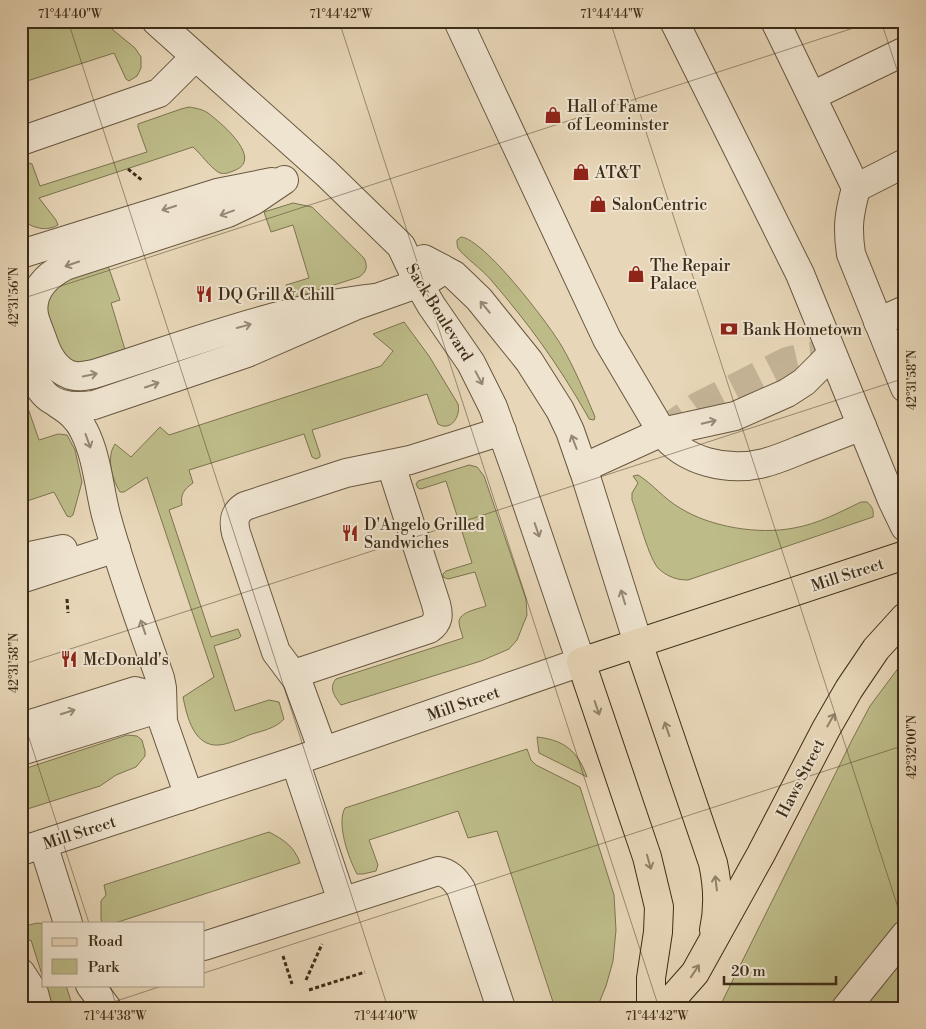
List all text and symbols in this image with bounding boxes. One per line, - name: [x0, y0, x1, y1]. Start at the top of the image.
- text: 71°44'40"W: [38, 7, 103, 22]
- text: 71°44'42"W: [310, 7, 374, 22]
- text: 71°44'44"W: [580, 7, 645, 22]
- place label: Hall of Fame of Leominster: [567, 97, 669, 135]
- shop icon: Hall of Fame of Leominster: [543, 105, 563, 125]
- shop icon: AT&T: [571, 162, 591, 182]
- place label: AT&T: [594, 163, 641, 183]
- shop icon: SalonCentric: [588, 194, 608, 214]
- place label: SalonCentric: [612, 195, 707, 215]
- one-way arrow: [161, 204, 177, 214]
- one-way arrow: [219, 209, 235, 218]
- place label: The Repair Palace: [650, 256, 731, 294]
- one-way arrow: [65, 260, 81, 269]
- street label: Sack Boulevard: [401, 260, 477, 365]
- shop icon: The Repair Palace: [626, 264, 646, 284]
- text: 42°31'56"N: [7, 267, 22, 327]
- restaurant icon: DQ Grill & Chill: [194, 284, 214, 304]
- place label: DQ Grill & Chill: [218, 285, 335, 305]
- one-way arrow: [480, 300, 491, 313]
- bank icon: Bank Hometown: [719, 319, 739, 339]
- place label: Bank Hometown: [742, 320, 863, 340]
- one-way arrow: [236, 321, 252, 330]
- text: 42°31'58"N: [905, 350, 920, 410]
- one-way arrow: [81, 369, 97, 379]
- one-way arrow: [475, 370, 484, 385]
- one-way arrow: [144, 380, 160, 389]
- one-way arrow: [701, 417, 717, 426]
- one-way arrow: [84, 432, 93, 448]
- one-way arrow: [569, 435, 578, 450]
- place label: D'Angelo Grilled Sandwiches: [364, 515, 485, 553]
- one-way arrow: [532, 522, 542, 538]
- restaurant icon: D'Angelo Grilled Sandwiches: [340, 523, 360, 543]
- street label: Mill Street: [808, 554, 887, 596]
- one-way arrow: [618, 589, 628, 605]
- one-way arrow: [137, 619, 147, 635]
- text: 42°31'58"N: [7, 633, 22, 693]
- restaurant icon: McDonald's: [59, 649, 79, 669]
- place label: McDonald's: [83, 650, 169, 670]
- street label: Mill Street: [424, 682, 503, 726]
- one-way arrow: [593, 700, 602, 716]
- one-way arrow: [59, 707, 75, 717]
- one-way arrow: [826, 713, 836, 728]
- text: 42°32'00"N: [905, 715, 920, 779]
- one-way arrow: [662, 721, 671, 737]
- street label: Haws Street: [772, 735, 829, 821]
- street label: Mill Street: [40, 812, 119, 854]
- one-way arrow: [644, 854, 654, 870]
- one-way arrow: [711, 875, 721, 891]
- legend: [42, 922, 205, 986]
- text: Road: [88, 932, 123, 951]
- scale bar: [724, 954, 836, 986]
- text: Park: [88, 958, 120, 977]
- text: 20 m: [731, 962, 766, 981]
- one-way arrow: [691, 964, 701, 978]
- text: 71°44'38"W: [84, 1009, 148, 1024]
- text: 71°44'40"W: [354, 1009, 419, 1024]
- text: 71°44'42"W: [626, 1009, 690, 1024]

